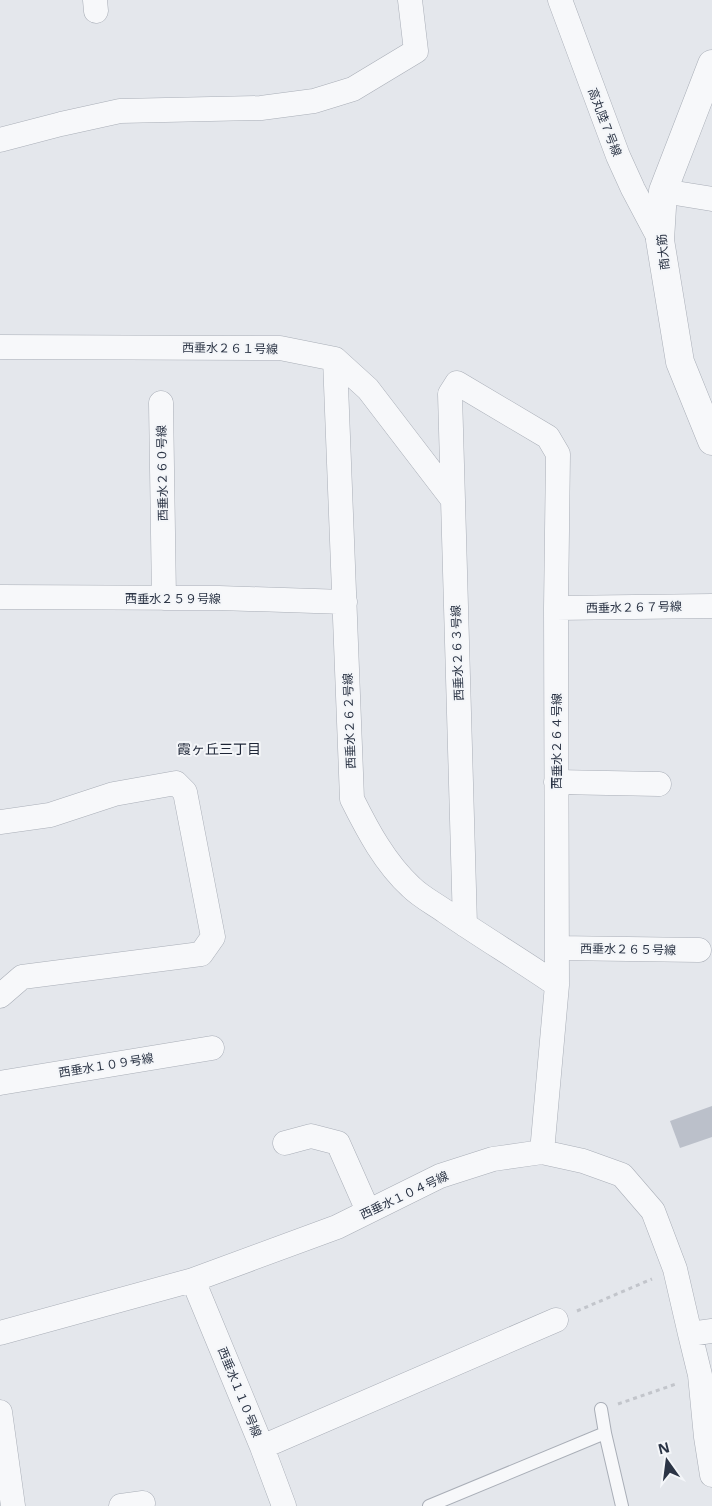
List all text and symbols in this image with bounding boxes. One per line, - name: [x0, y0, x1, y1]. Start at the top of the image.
- street label: 高丸陸７号線: [584, 85, 626, 159]
- street label: 商大筋: [653, 233, 673, 271]
- street label: 西垂水２６１号線: [182, 339, 278, 357]
- street label: 西垂水２６０号線: [153, 425, 171, 521]
- street label: 西垂水２５９号線: [125, 590, 221, 607]
- street label: 西垂水２６７号線: [586, 598, 682, 616]
- street label: 西垂水２６３号線: [447, 605, 467, 701]
- street label: 西垂水２６２号線: [339, 673, 359, 769]
- street label: 西垂水２６４号線: [548, 693, 565, 789]
- district label: 霞ヶ丘三丁目: [177, 739, 261, 758]
- street label: 西垂水２６５号線: [580, 940, 676, 958]
- street label: 西垂水１０９号線: [57, 1049, 155, 1081]
- street label: 西垂水１０４号線: [357, 1167, 451, 1223]
- street label: 西垂水１１０号線: [214, 1344, 266, 1440]
- north arrow: [642, 1436, 692, 1486]
- text: N: [656, 1437, 672, 1458]

